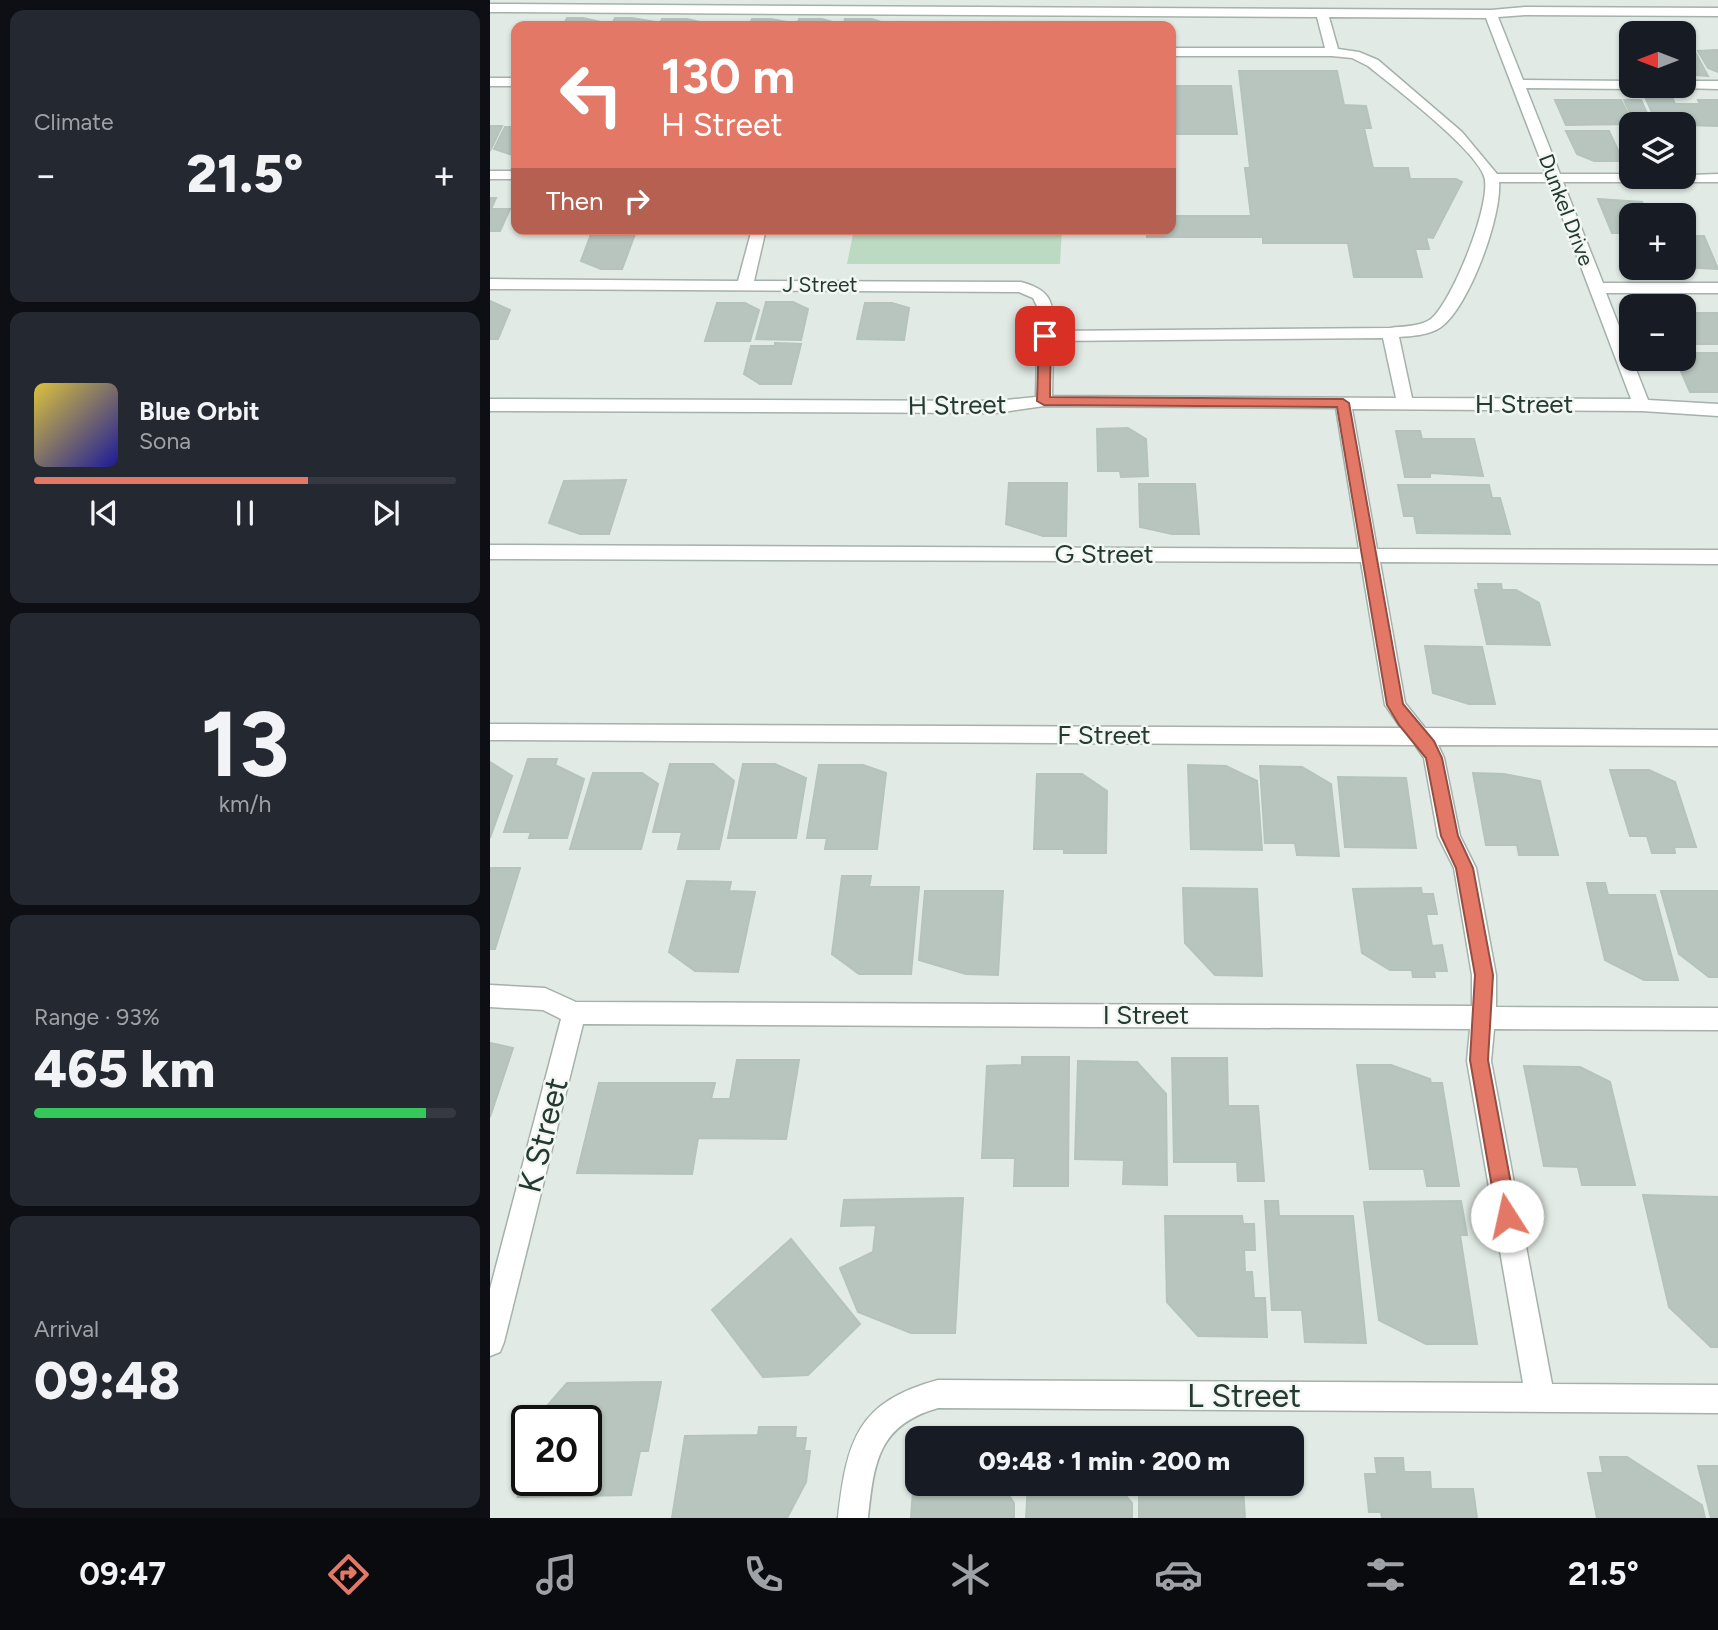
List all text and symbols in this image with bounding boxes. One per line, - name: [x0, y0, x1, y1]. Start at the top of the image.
- north arrow: [1619, 21, 1696, 98]
- map controls: [1619, 21, 1696, 371]
- text: 130 m: [661, 46, 795, 105]
- icon: left: [546, 49, 637, 140]
- text: H Street: [661, 106, 783, 144]
- text: Climate: [34, 108, 113, 136]
- button: layers: [1619, 112, 1696, 189]
- text: 21.5°: [187, 143, 303, 205]
- street label: Dunkel Drive: [1534, 150, 1599, 269]
- text: −: [34, 152, 58, 198]
- text: +: [432, 152, 456, 198]
- icon: right: [618, 182, 656, 220]
- text: Then: [546, 185, 604, 217]
- button: +: [1619, 203, 1696, 280]
- street label: J Street: [783, 272, 857, 297]
- button: −: [1619, 294, 1696, 371]
- pin: [1015, 306, 1075, 366]
- icon: arrive: [1026, 317, 1064, 355]
- street label: H Street: [907, 388, 1007, 422]
- street label: H Street: [1475, 388, 1574, 420]
- text: Blue Orbit: [139, 395, 260, 427]
- text: Sona: [139, 427, 191, 455]
- icon: previous: [85, 494, 123, 532]
- icon: pause: [226, 494, 264, 532]
- icon: next: [367, 494, 405, 532]
- street label: G Street: [1055, 538, 1154, 570]
- text: 13: [201, 690, 290, 799]
- street label: F Street: [1057, 719, 1151, 751]
- text: km/h: [219, 790, 271, 818]
- street label: I Street: [1103, 999, 1189, 1031]
- text: Range · 93%: [34, 1003, 160, 1031]
- text: 465 km: [34, 1038, 215, 1100]
- street label: K Street: [510, 1074, 576, 1196]
- position arrow: [1470, 1179, 1544, 1253]
- text: Arrival: [34, 1315, 99, 1343]
- text: 09:48: [34, 1350, 180, 1412]
- street label: L Street: [1187, 1377, 1301, 1415]
- speed limit sign: 20: [511, 1405, 602, 1496]
- text: 09:48 · 1 min · 200 m: [979, 1445, 1230, 1477]
- icon: directions: [324, 1550, 373, 1599]
- icon: music: [532, 1550, 581, 1599]
- icon: phone: [739, 1550, 788, 1599]
- icon: climate: [946, 1550, 995, 1599]
- icon: car: [1154, 1550, 1203, 1599]
- icon: filters: [1361, 1550, 1410, 1599]
- text: 09:47: [79, 1555, 166, 1593]
- text: 21.5°: [1568, 1555, 1639, 1593]

